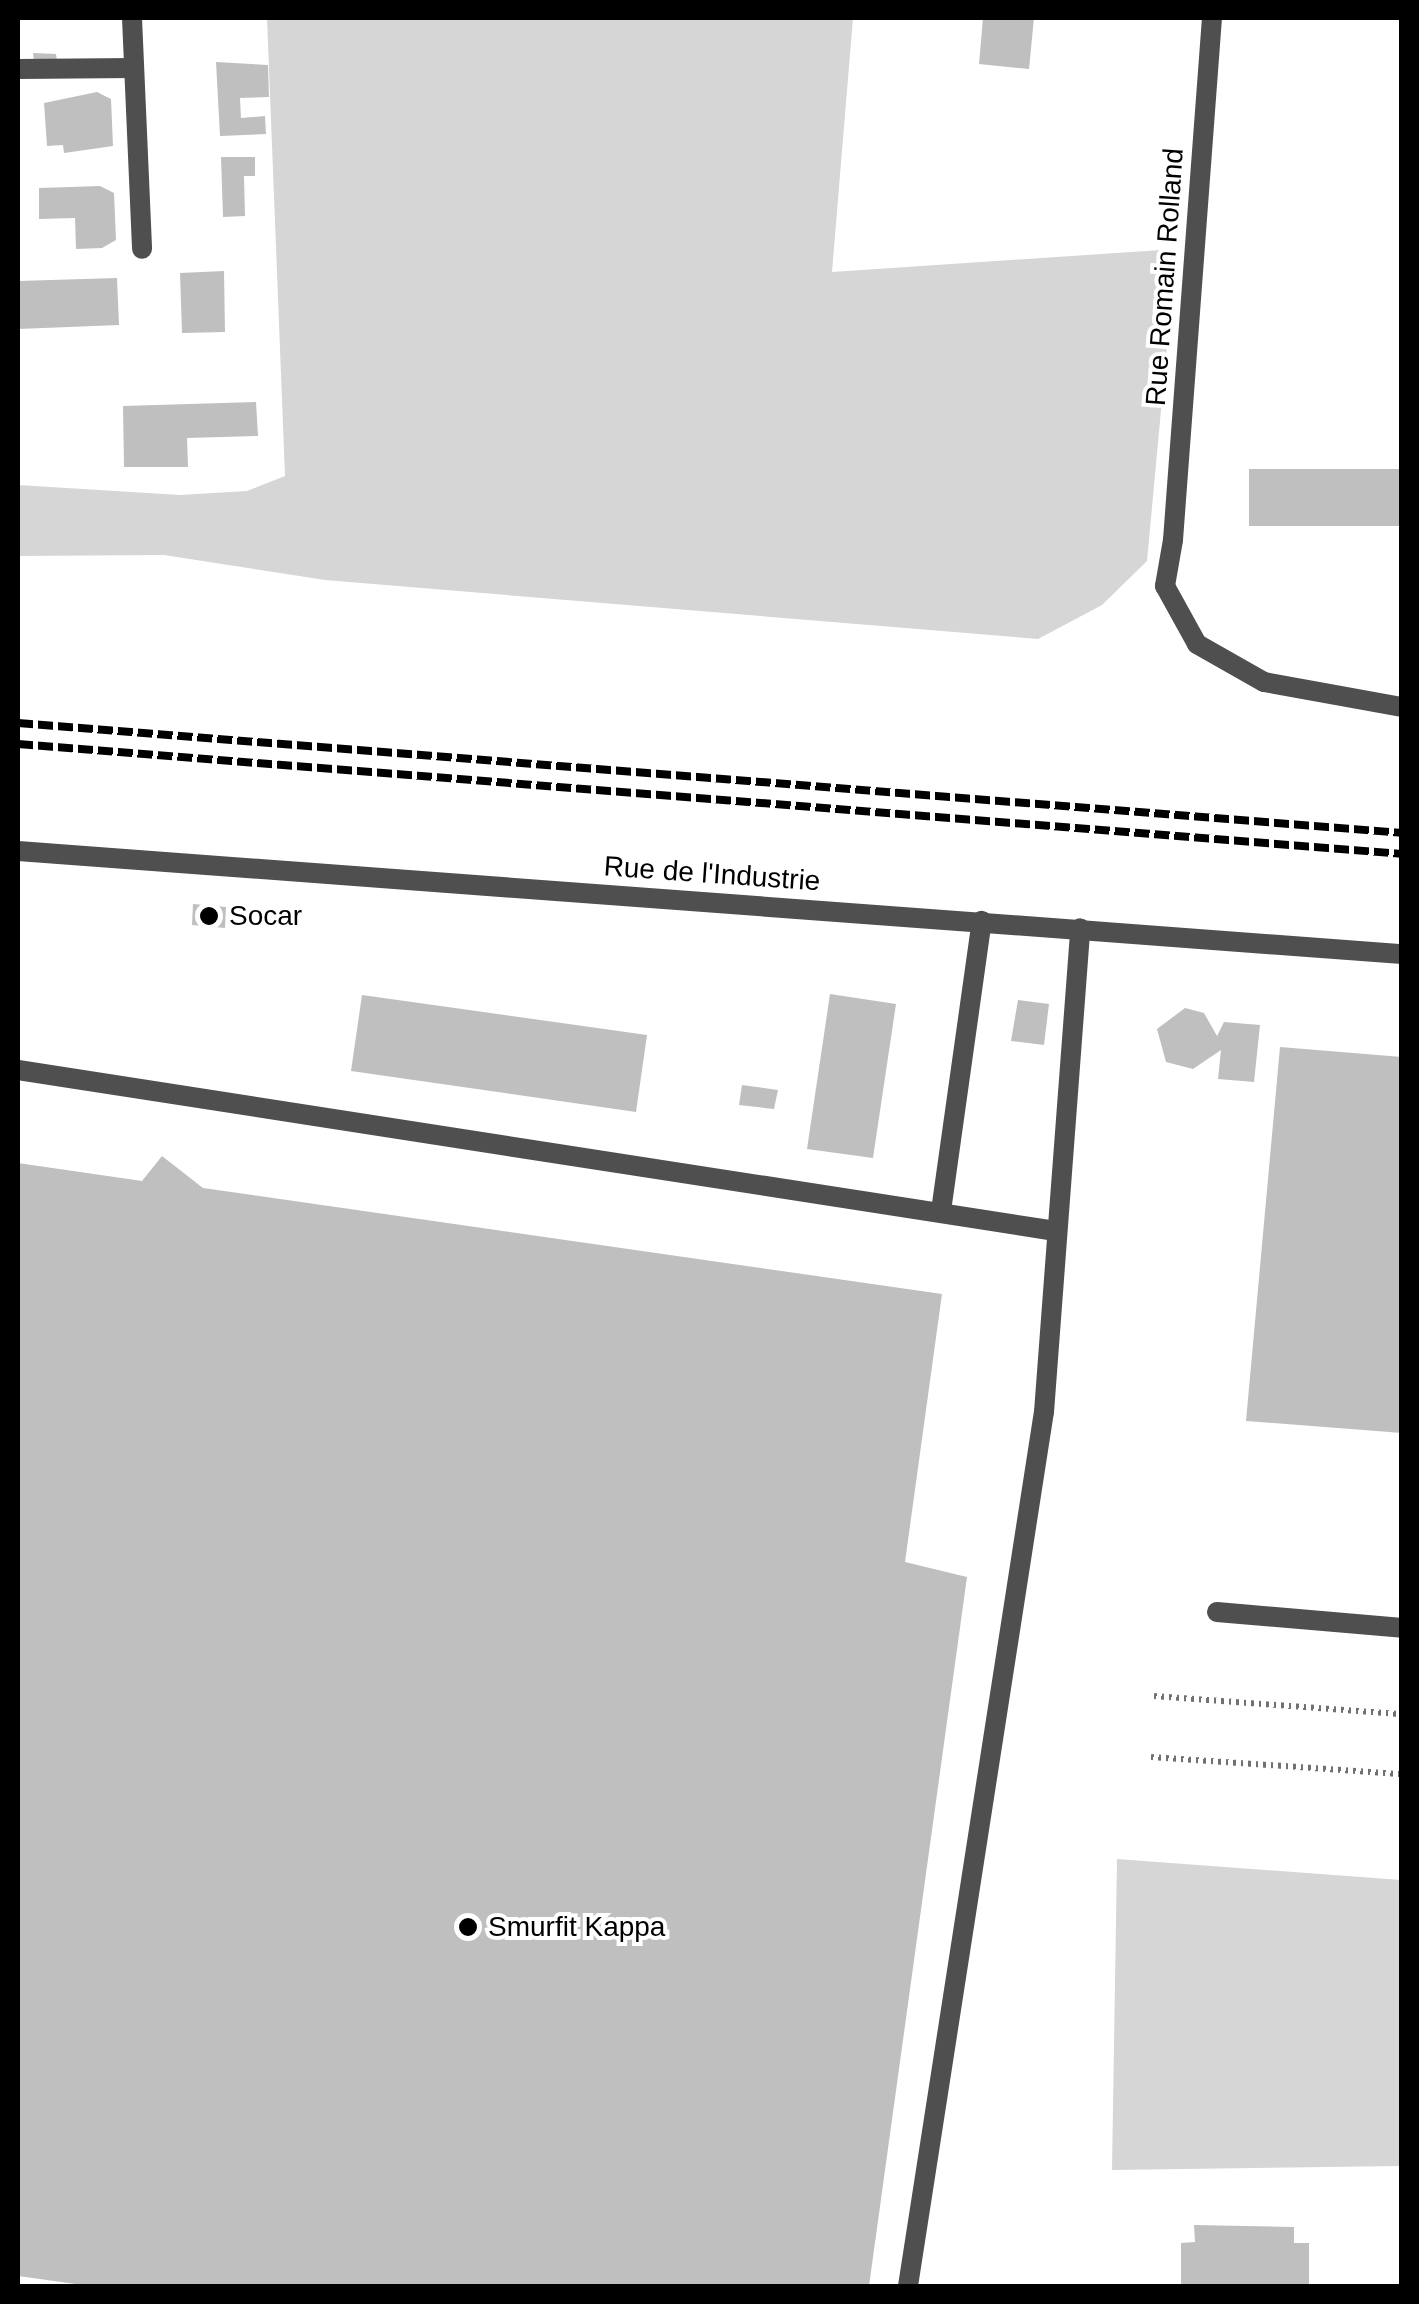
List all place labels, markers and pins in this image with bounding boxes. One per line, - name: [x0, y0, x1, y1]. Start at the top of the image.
- place label: Socar: [229, 899, 302, 933]
- marker: Socar: [198, 905, 220, 927]
- place label: Smurfit Kappa: [488, 1910, 665, 1944]
- marker: Smurfit Kappa: [457, 1916, 479, 1938]

